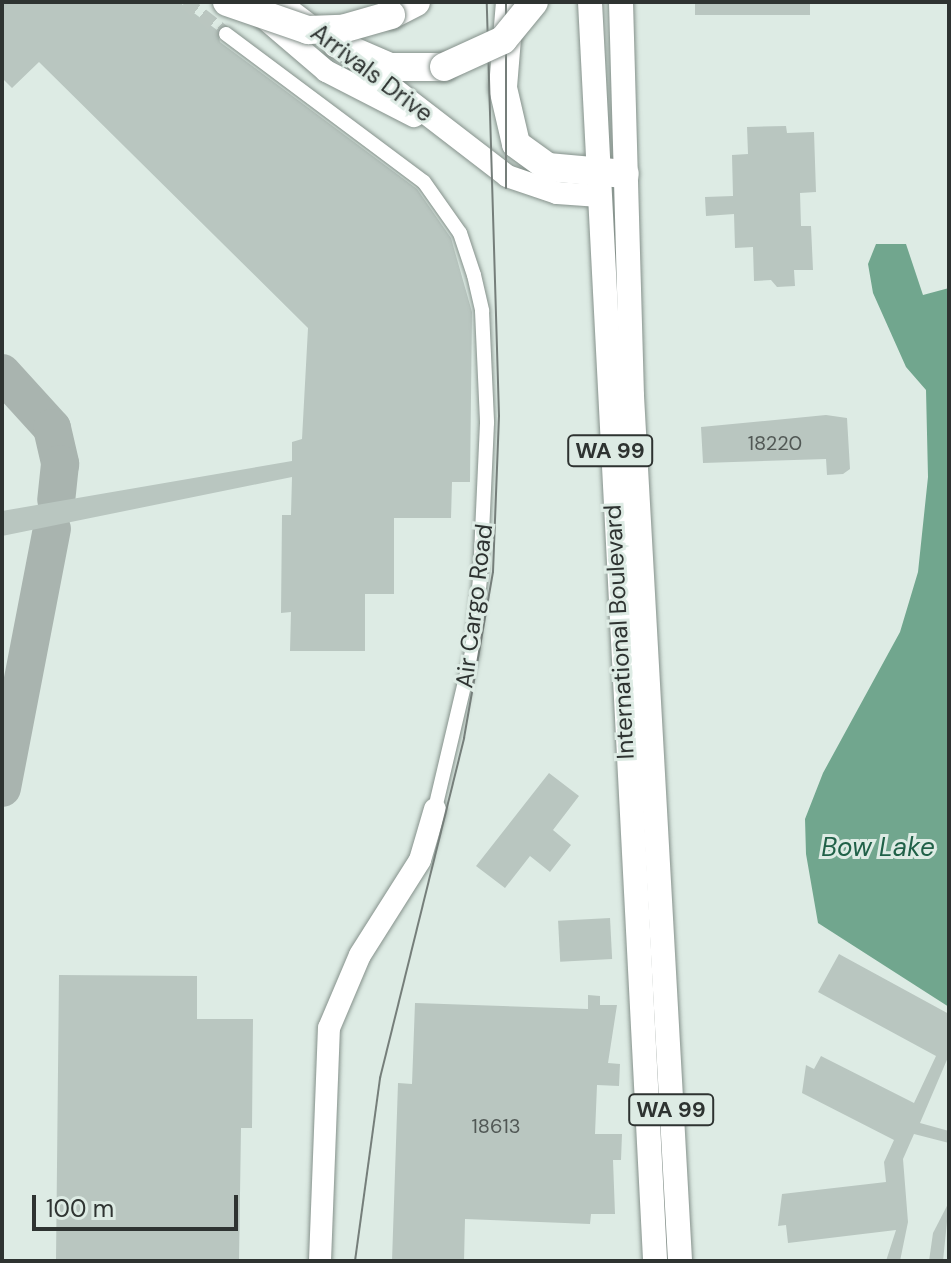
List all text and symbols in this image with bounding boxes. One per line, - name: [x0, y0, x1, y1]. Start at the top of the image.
- street label: Arrivals Drive: [305, 18, 439, 128]
- house number: 18220: [748, 431, 802, 455]
- road number: WA 99: [566, 433, 654, 469]
- street label: International Boulevard: [598, 504, 640, 760]
- street label: Air Cargo Road: [450, 522, 498, 690]
- water label: Bow Lake: [821, 832, 935, 864]
- road number: WA 99: [627, 1092, 715, 1128]
- house number: 18613: [471, 1114, 521, 1138]
- scale bar: [36, 1179, 242, 1229]
- text: 100 m: [46, 1193, 114, 1224]

